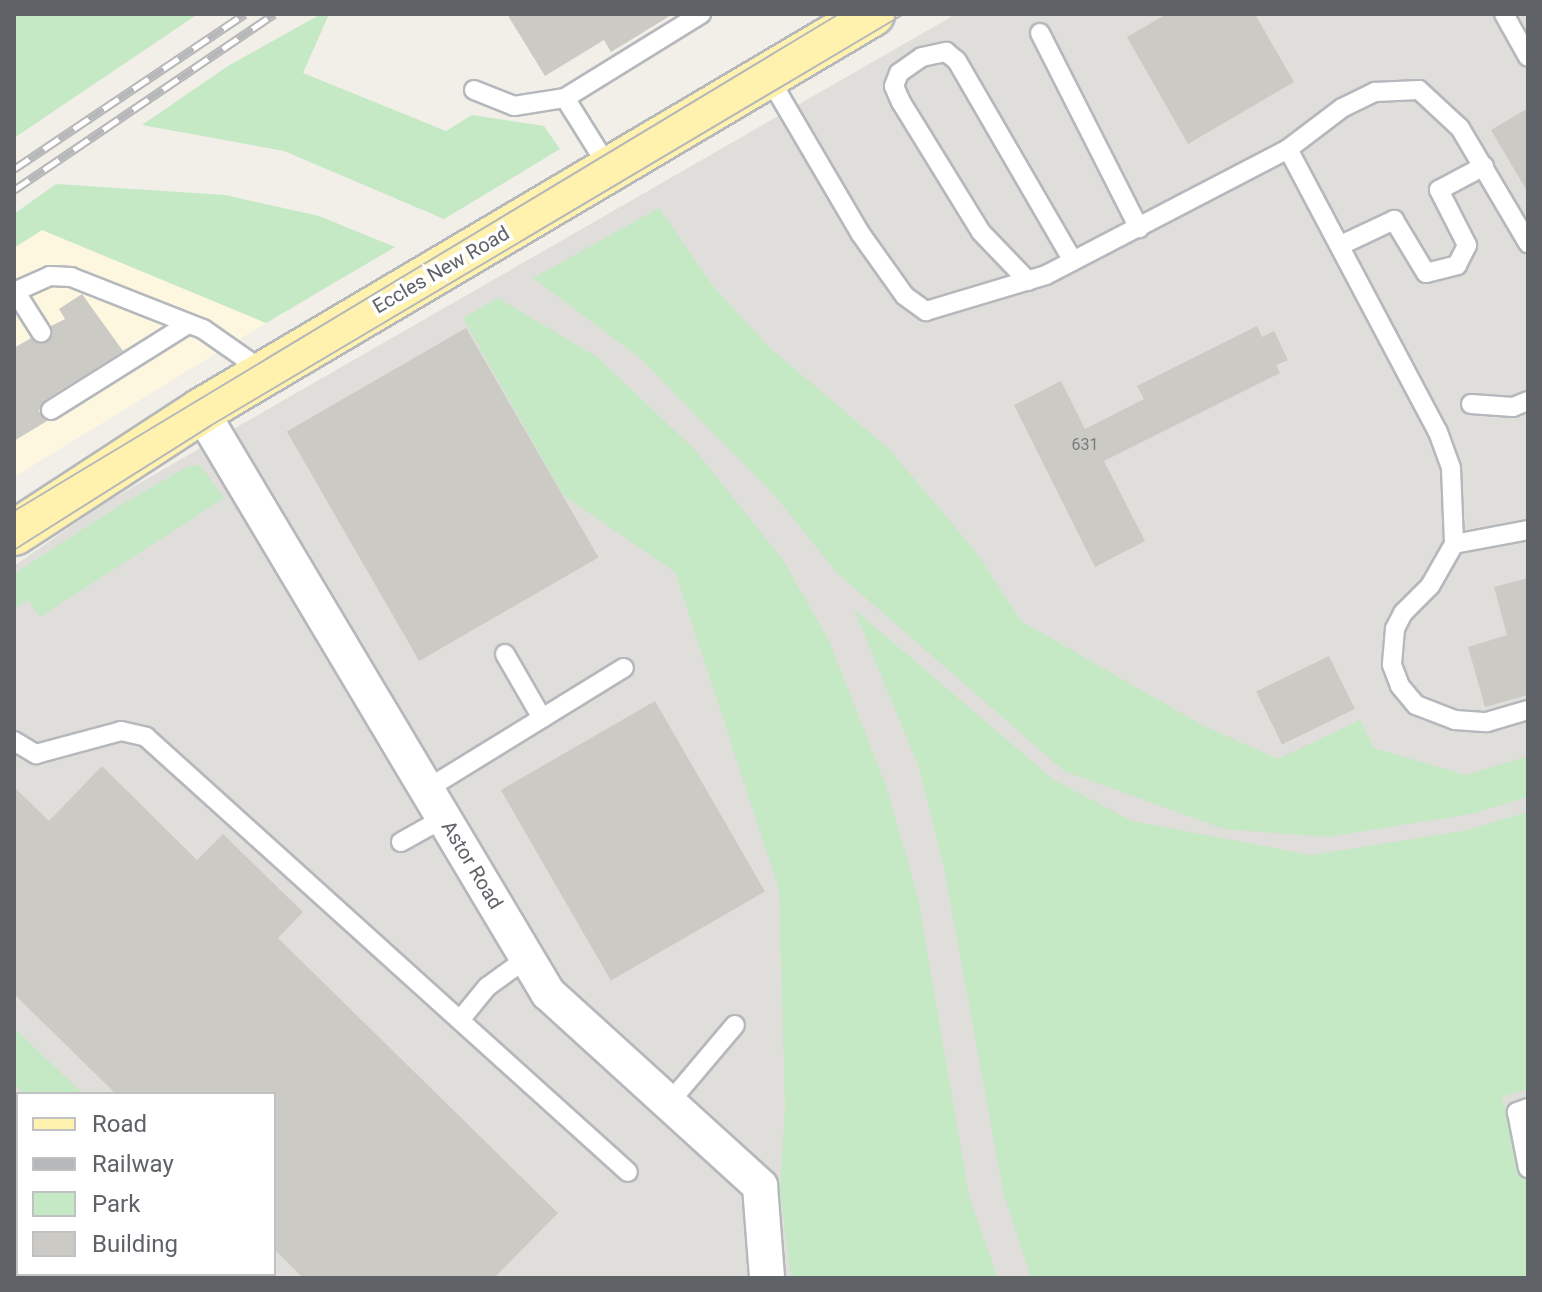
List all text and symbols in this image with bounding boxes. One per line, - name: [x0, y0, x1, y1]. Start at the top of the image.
- street label: Eccles New Road: [368, 221, 514, 319]
- house number: 631: [1072, 435, 1098, 455]
- street label: Astor Road: [436, 816, 508, 914]
- legend: [16, 1092, 276, 1276]
- text: Road: [92, 1110, 147, 1138]
- text: Railway: [92, 1150, 174, 1178]
- text: Park: [92, 1190, 140, 1218]
- text: Building: [92, 1230, 178, 1258]

